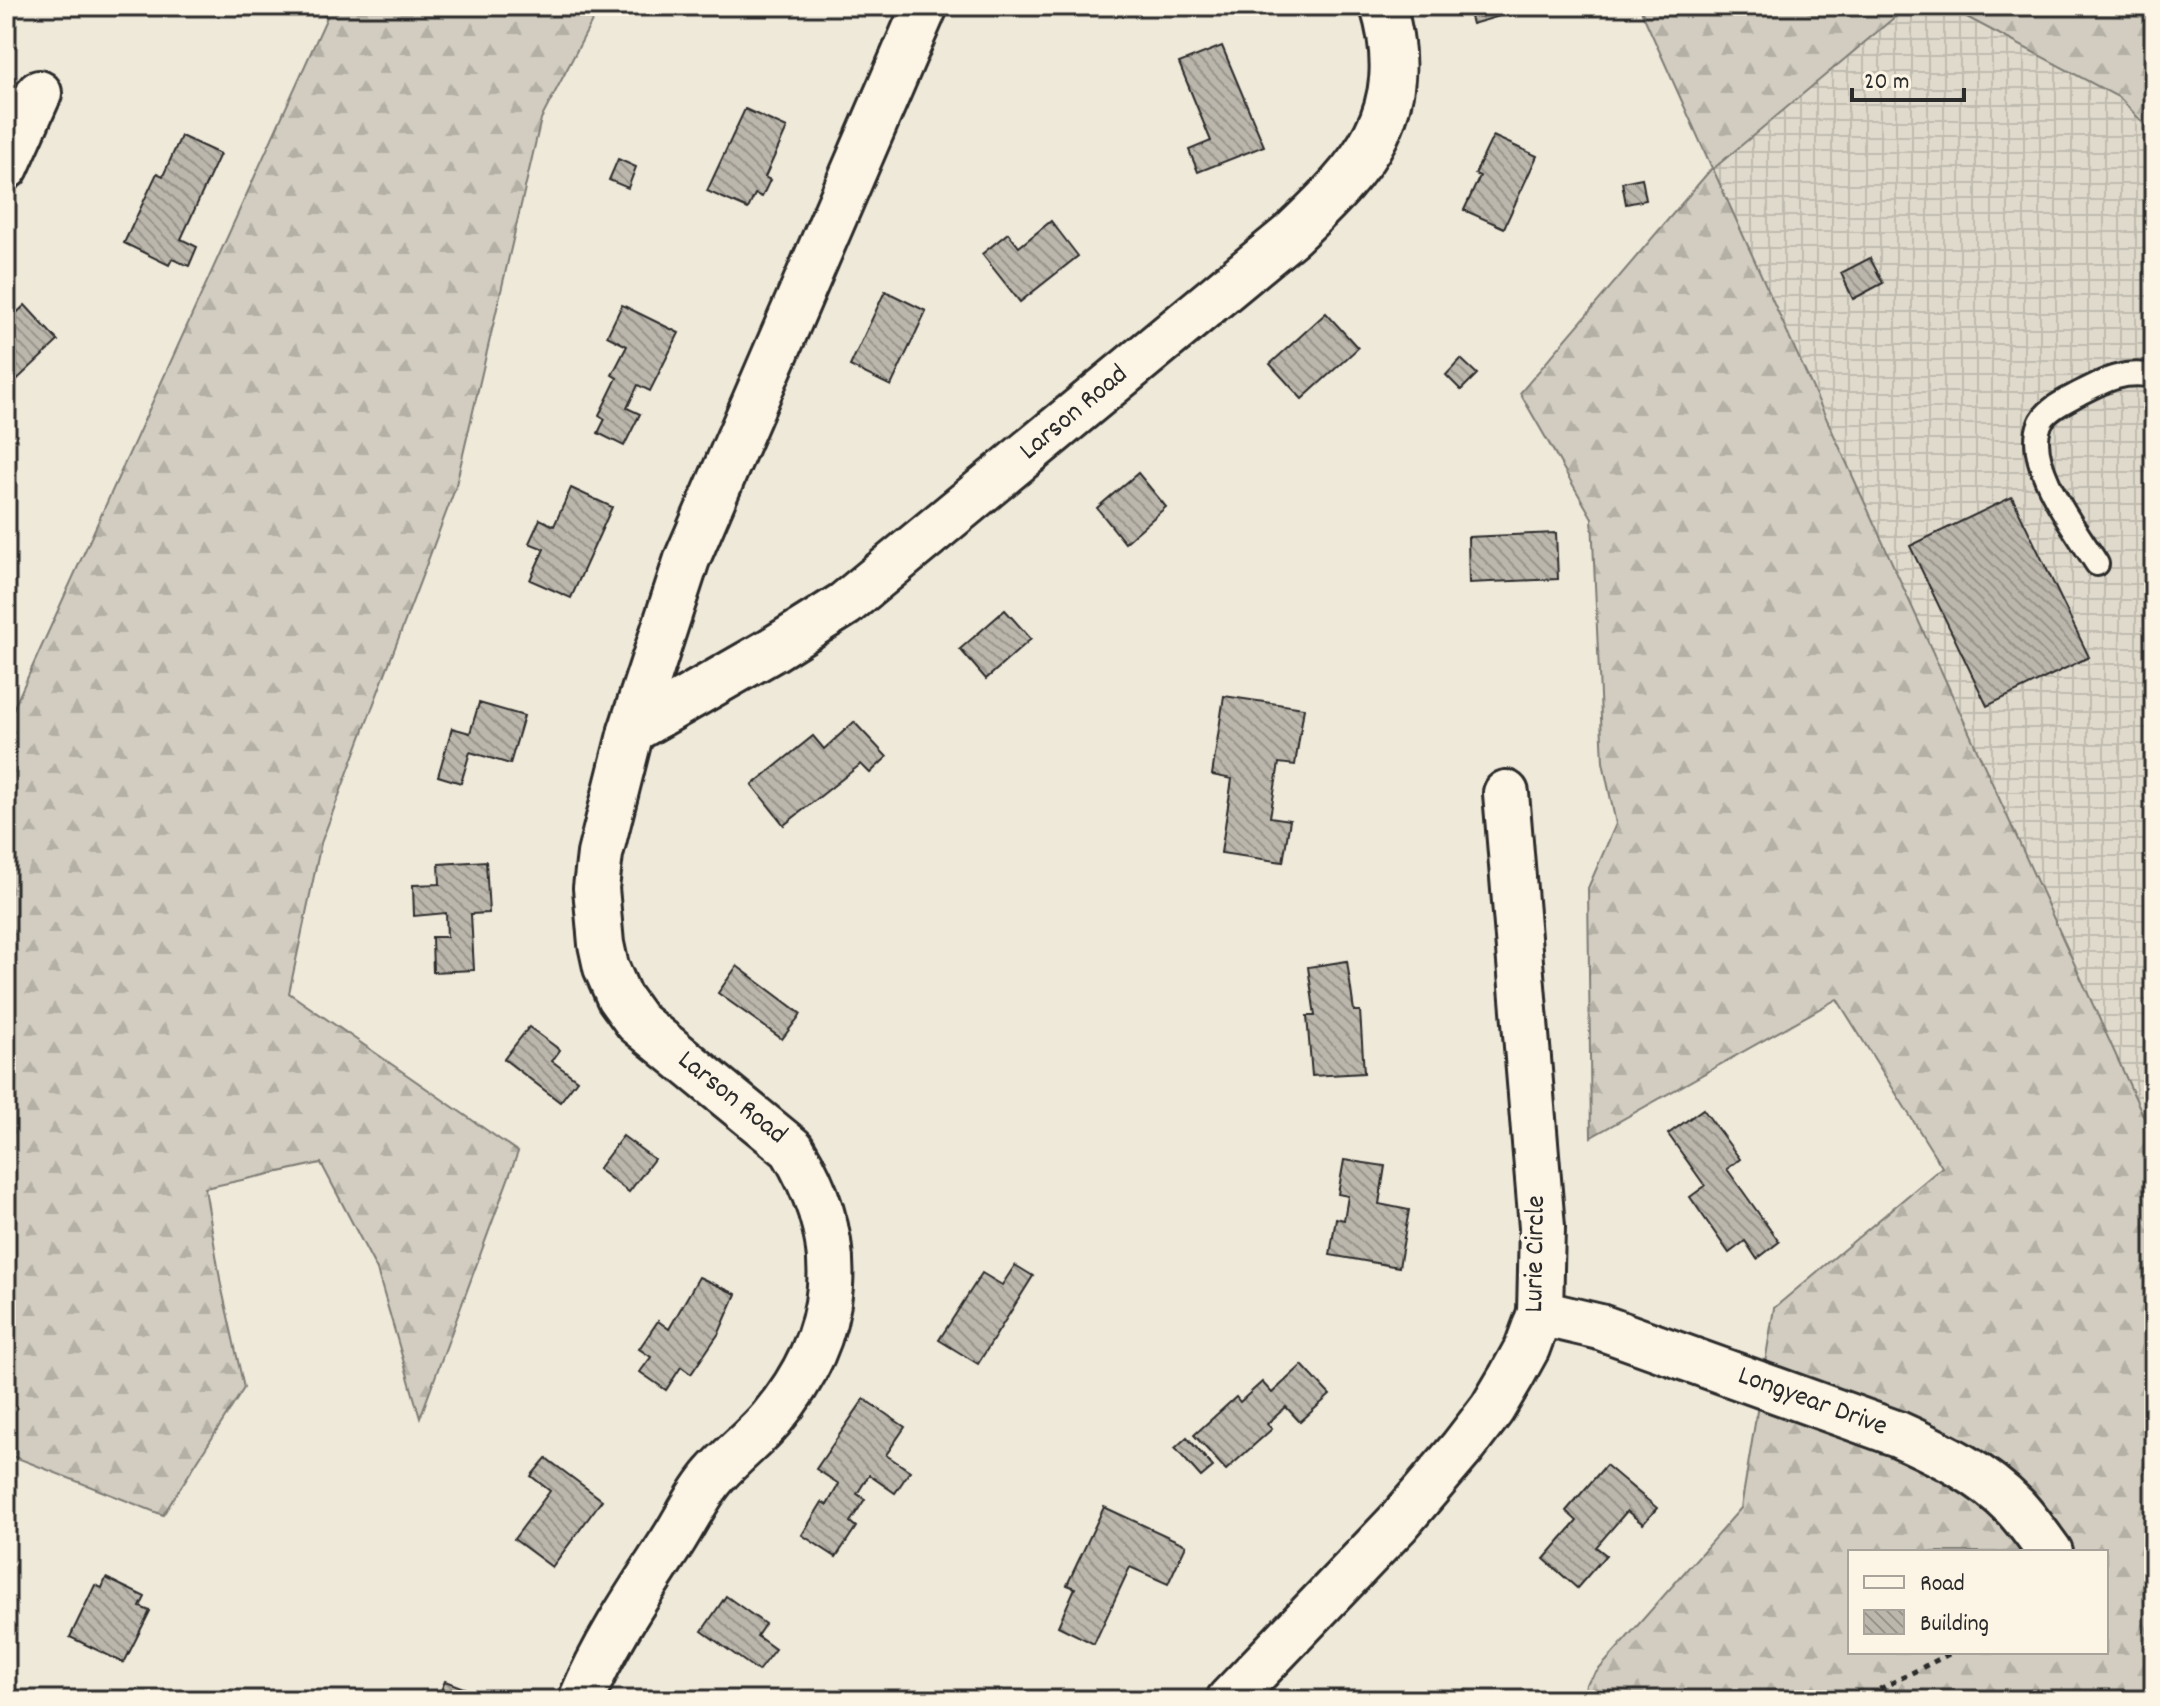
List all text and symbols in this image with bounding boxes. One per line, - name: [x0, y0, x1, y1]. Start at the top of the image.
- scale bar: [1852, 52, 1964, 102]
- text: 20 m: [1864, 66, 1910, 100]
- street label: Larson Road: [1012, 357, 1138, 471]
- street label: Larson Road: [668, 1042, 794, 1156]
- street label: Lurie Circle: [1516, 1195, 1558, 1313]
- street label: Longyear Drive: [1732, 1357, 1892, 1449]
- legend: [1848, 1550, 2108, 1654]
- text: Road: [1920, 1568, 1965, 1602]
- text: Building: [1920, 1608, 1989, 1642]

